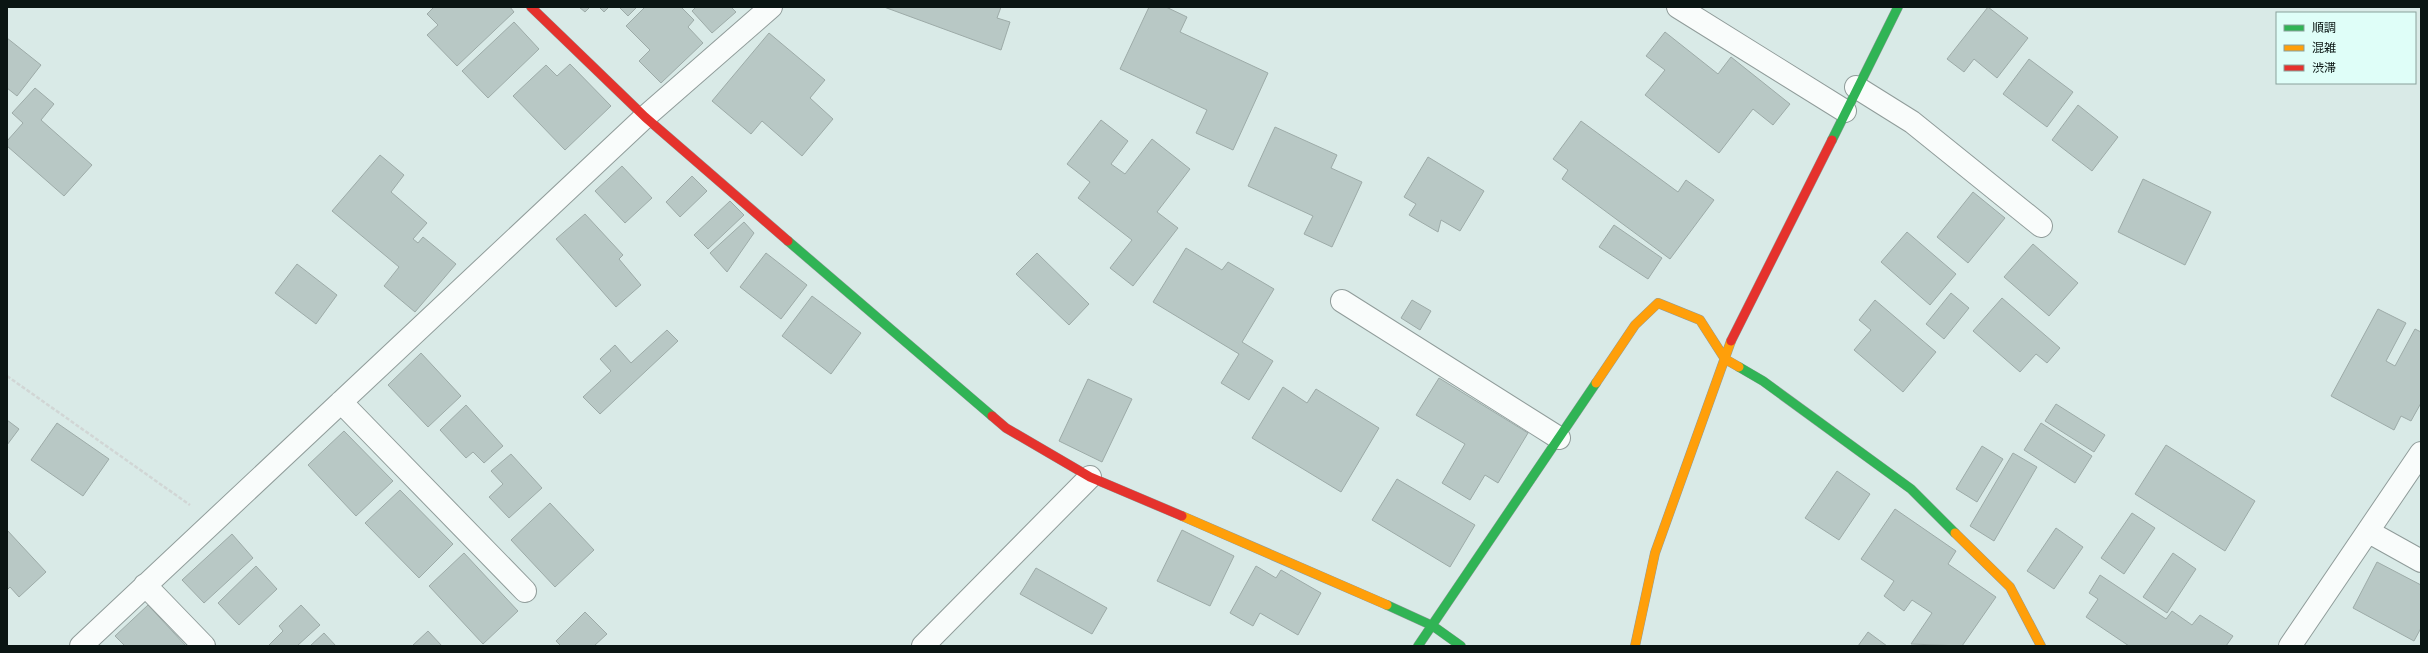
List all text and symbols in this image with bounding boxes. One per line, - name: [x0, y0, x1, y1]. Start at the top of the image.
- legend: [2276, 12, 2416, 84]
- text: 順調: [2312, 18, 2336, 35]
- text: 混雑: [2312, 38, 2336, 55]
- text: 渋滞: [2312, 58, 2336, 75]

